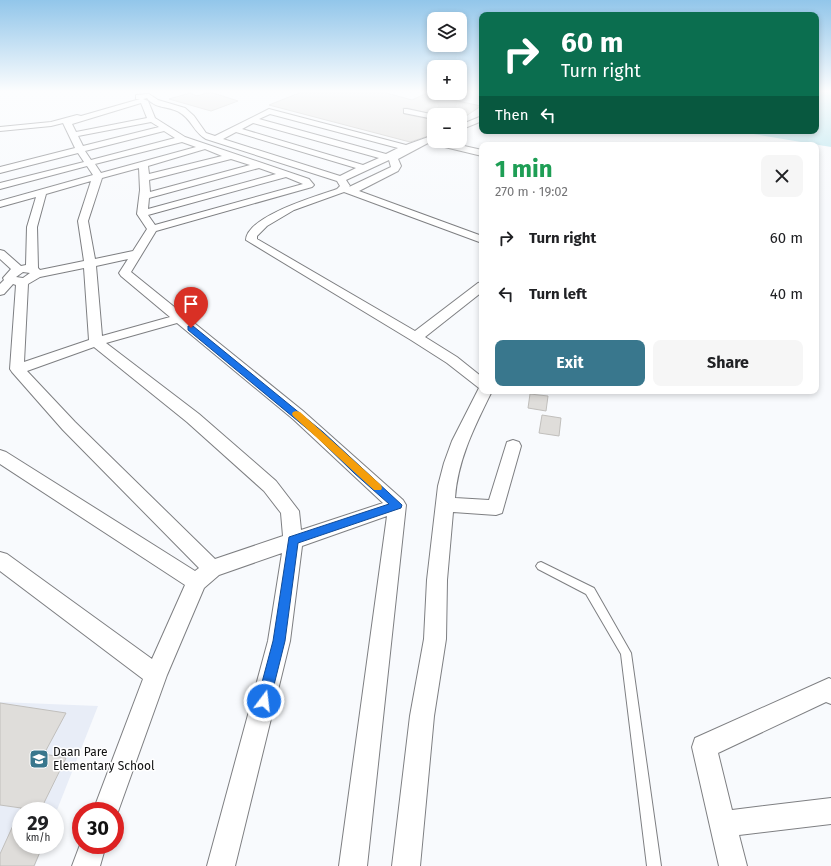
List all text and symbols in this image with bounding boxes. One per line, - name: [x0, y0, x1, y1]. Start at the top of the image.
- map controls: [427, 12, 467, 148]
- button: layers: [427, 12, 467, 52]
- text: 60 m: [561, 26, 623, 59]
- icon: right: [495, 28, 547, 80]
- button: +: [427, 60, 467, 100]
- text: Turn right: [561, 60, 641, 82]
- icon: left: [537, 104, 559, 126]
- text: Then: [495, 106, 529, 124]
- button: −: [427, 108, 467, 148]
- text: 1 min: [495, 155, 553, 183]
- button: close: [761, 155, 803, 197]
- text: 270 m · 19:02: [495, 184, 568, 199]
- icon: right: [495, 227, 517, 249]
- text: Turn right: [529, 229, 596, 247]
- text: 60 m: [770, 229, 803, 247]
- icon: left: [495, 283, 517, 305]
- text: Turn left: [529, 285, 587, 303]
- text: 40 m: [770, 285, 803, 303]
- pin: [174, 287, 208, 328]
- icon: arrive: [180, 293, 202, 315]
- button: Exit: [495, 340, 645, 386]
- button: Share: [653, 340, 803, 386]
- position arrow: [243, 680, 285, 722]
- place label: Daan Pare Elementary School: [53, 745, 155, 773]
- school or university icon: Daan Pare Elementary School: [28, 748, 50, 770]
- speed limit sign: 30: [72, 802, 124, 854]
- text: 29: [27, 811, 49, 835]
- text: km/h: [26, 832, 50, 844]

